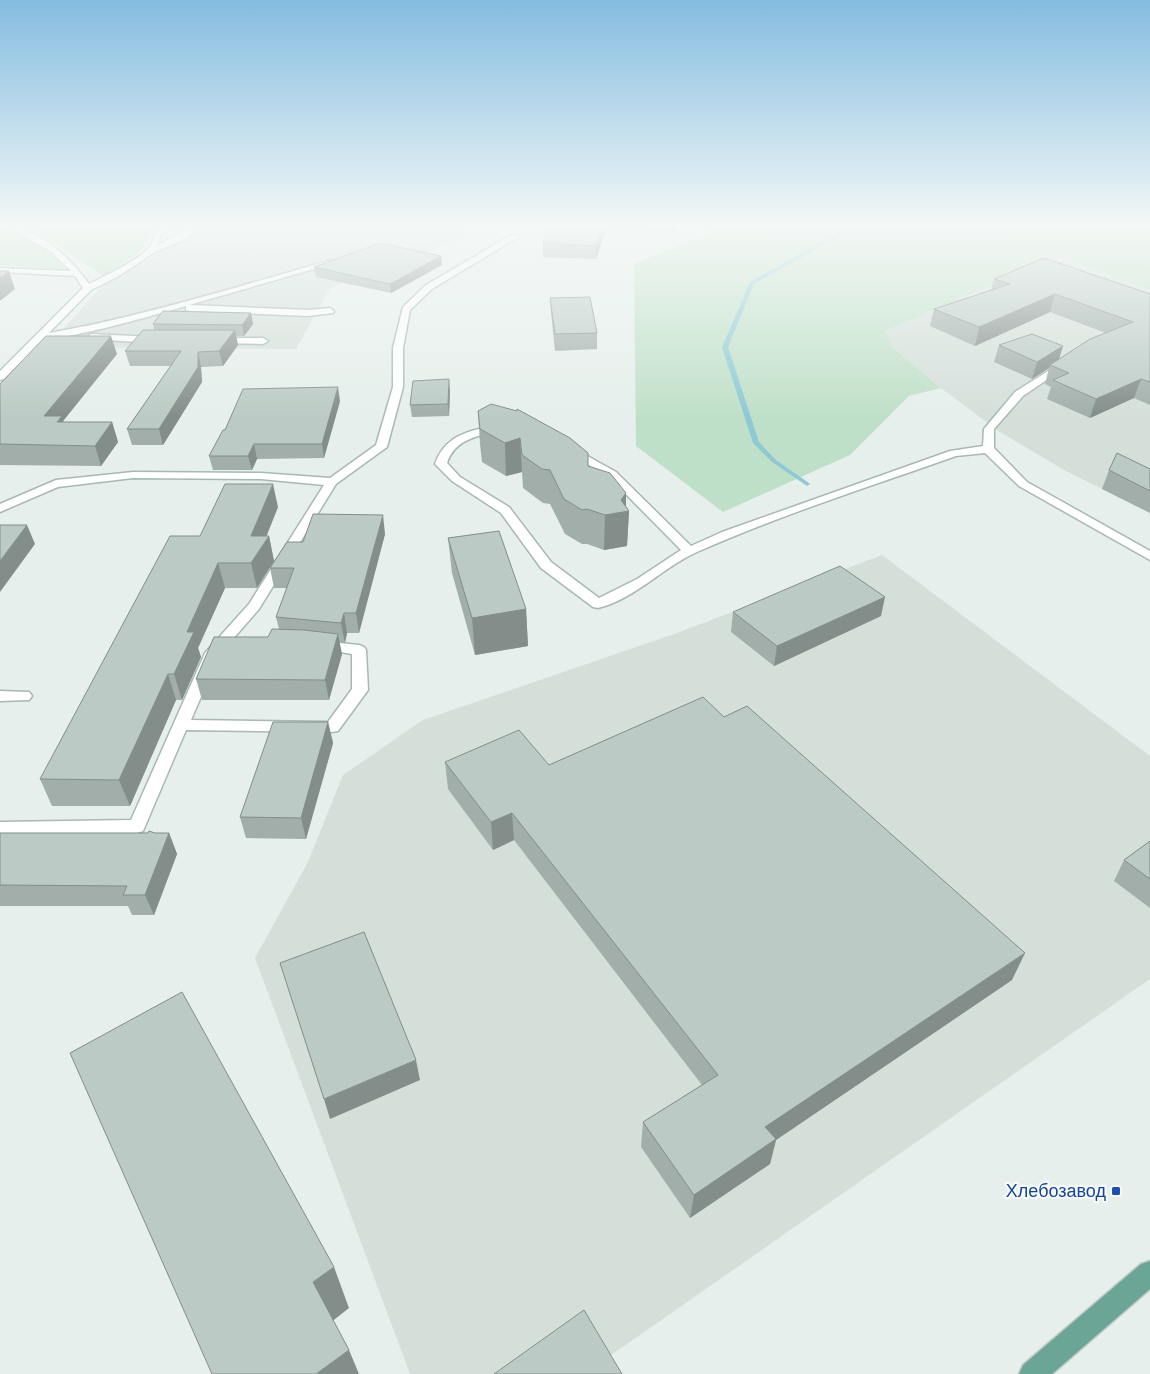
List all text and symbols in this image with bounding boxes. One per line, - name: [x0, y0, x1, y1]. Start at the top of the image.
- place label: Хлебозавод: [1006, 1181, 1106, 1201]
- marker: Хлебозавод: [1110, 1185, 1122, 1197]

